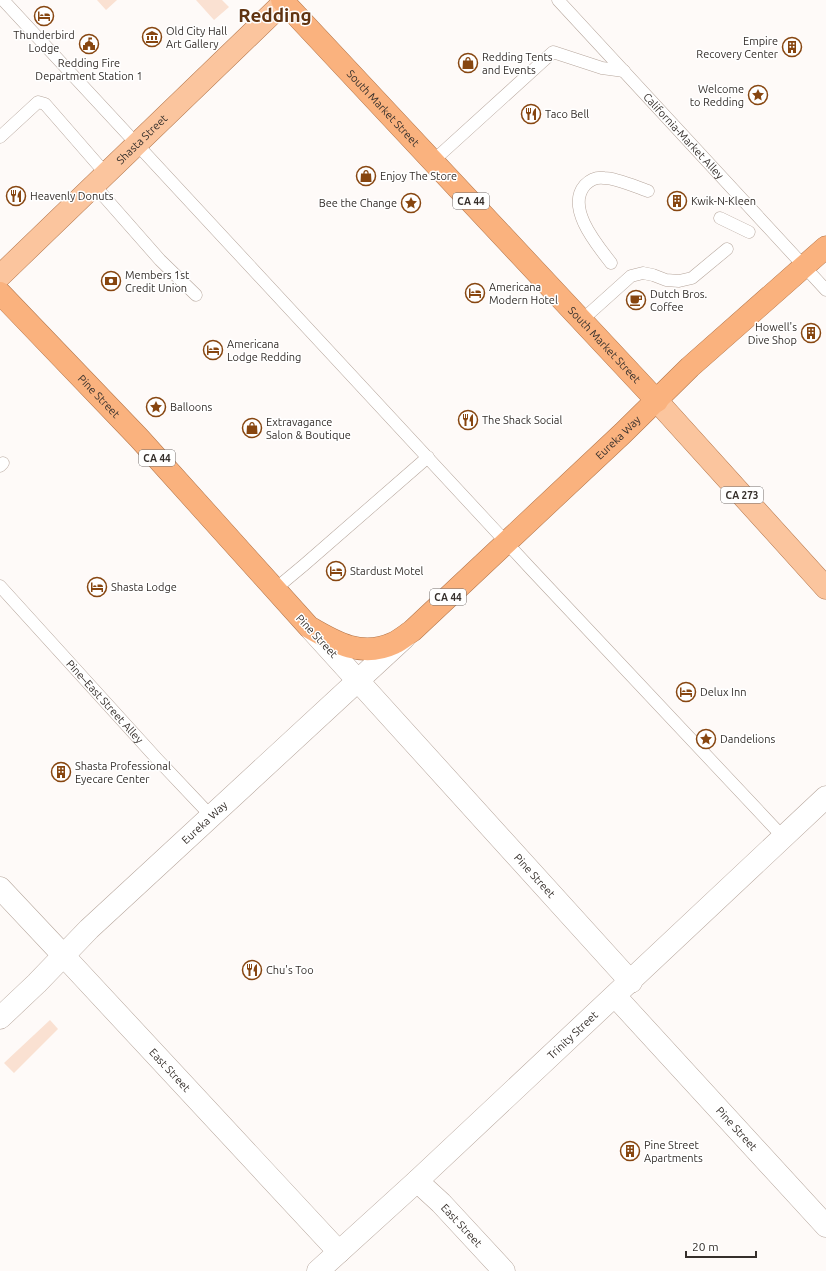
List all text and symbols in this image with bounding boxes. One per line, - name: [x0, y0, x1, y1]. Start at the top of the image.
- district label: Redding: [238, 4, 312, 26]
- hotel icon: Thunderbird Lodge: [33, 5, 55, 27]
- place label: Old City Hall Art Gallery: [166, 25, 227, 50]
- museum icon: Old City Hall Art Gallery: [141, 26, 163, 48]
- place label: Thunderbird Lodge: [13, 29, 75, 54]
- public building icon: Redding Fire Department Station 1: [78, 33, 100, 55]
- place label: Empire Recovery Center: [696, 35, 779, 60]
- building icon: Empire Recovery Center: [781, 36, 803, 58]
- place label: Redding Tents and Events: [482, 51, 553, 76]
- shop icon: Redding Tents and Events: [457, 52, 479, 74]
- place label: Redding Fire Department Station 1: [35, 57, 143, 82]
- street label: South Market Street: [345, 67, 422, 149]
- place label: Welcome to Redding: [690, 83, 744, 108]
- place icon: Welcome to Redding: [747, 84, 769, 106]
- street label: California-Market Alley: [641, 90, 727, 182]
- restaurant icon: Taco Bell: [520, 103, 542, 125]
- place label: Taco Bell: [545, 108, 589, 120]
- street label: Shasta Street: [114, 112, 170, 166]
- shop icon: Enjoy The Store: [355, 165, 377, 187]
- place label: Enjoy The Store: [380, 170, 457, 182]
- restaurant icon: Heavenly Donuts: [5, 185, 27, 207]
- place label: Heavenly Donuts: [30, 190, 114, 202]
- building icon: Kwik-N-Kleen: [666, 190, 688, 212]
- place icon: Bee the Change: [400, 192, 422, 214]
- road number: CA 44: [453, 193, 489, 209]
- place label: Kwik-N-Kleen: [691, 195, 756, 207]
- place label: Bee the Change: [319, 197, 397, 209]
- place label: Members 1st Credit Union: [125, 269, 190, 294]
- bank icon: Members 1st Credit Union: [100, 270, 122, 292]
- place label: Americana Modern Hotel: [489, 281, 558, 306]
- hotel icon: Americana Modern Hotel: [464, 282, 486, 304]
- place label: Dutch Bros. Coffee: [650, 288, 707, 313]
- cafe icon: Dutch Bros. Coffee: [625, 289, 647, 311]
- street label: South Market Street: [566, 304, 643, 386]
- place label: Howell's Dive Shop: [748, 321, 797, 346]
- building icon: Howell's Dive Shop: [800, 322, 822, 344]
- place label: Americana Lodge Redding: [227, 338, 301, 363]
- hotel icon: Americana Lodge Redding: [202, 339, 224, 361]
- street label: Pine Street: [76, 372, 123, 421]
- place icon: Balloons: [145, 396, 167, 418]
- place label: Balloons: [170, 401, 213, 413]
- restaurant icon: The Shack Social: [457, 409, 479, 431]
- street label: Eureka Way: [593, 413, 643, 462]
- place label: The Shack Social: [482, 414, 563, 426]
- place label: Extravagance Salon & Boutique: [266, 416, 351, 441]
- shop icon: Extravagance Salon & Boutique: [241, 417, 263, 439]
- road number: CA 44: [139, 450, 175, 466]
- road number: CA 273: [721, 487, 763, 503]
- hotel icon: Stardust Motel: [325, 560, 347, 582]
- place label: Stardust Motel: [350, 565, 424, 577]
- hotel icon: Shasta Lodge: [86, 576, 108, 598]
- place label: Shasta Lodge: [111, 581, 177, 593]
- road number: CA 44: [430, 589, 466, 605]
- street label: Pine Street: [294, 612, 341, 661]
- street label: Pine–East Street Alley: [64, 657, 146, 746]
- hotel icon: Delux Inn: [675, 681, 697, 703]
- place label: Delux Inn: [700, 686, 746, 698]
- place icon: Dandelions: [695, 728, 717, 750]
- place label: Dandelions: [720, 733, 775, 745]
- place label: Shasta Professional Eyecare Center: [75, 760, 171, 785]
- building icon: Shasta Professional Eyecare Center: [50, 761, 72, 783]
- street label: Eureka Way: [179, 798, 230, 846]
- street label: Pine Street: [512, 851, 558, 901]
- restaurant icon: Chu's Too: [241, 959, 263, 981]
- place label: Chu's Too: [266, 964, 314, 976]
- street label: Trinity Street: [545, 1008, 601, 1062]
- street label: East Street: [147, 1046, 193, 1094]
- street label: Pine Street: [714, 1104, 760, 1153]
- place label: Pine Street Apartments: [644, 1139, 703, 1164]
- building icon: Pine Street Apartments: [619, 1140, 641, 1162]
- street label: East Street: [439, 1201, 485, 1250]
- scale bar: [686, 1233, 756, 1259]
- text: 20 m: [692, 1240, 719, 1253]

